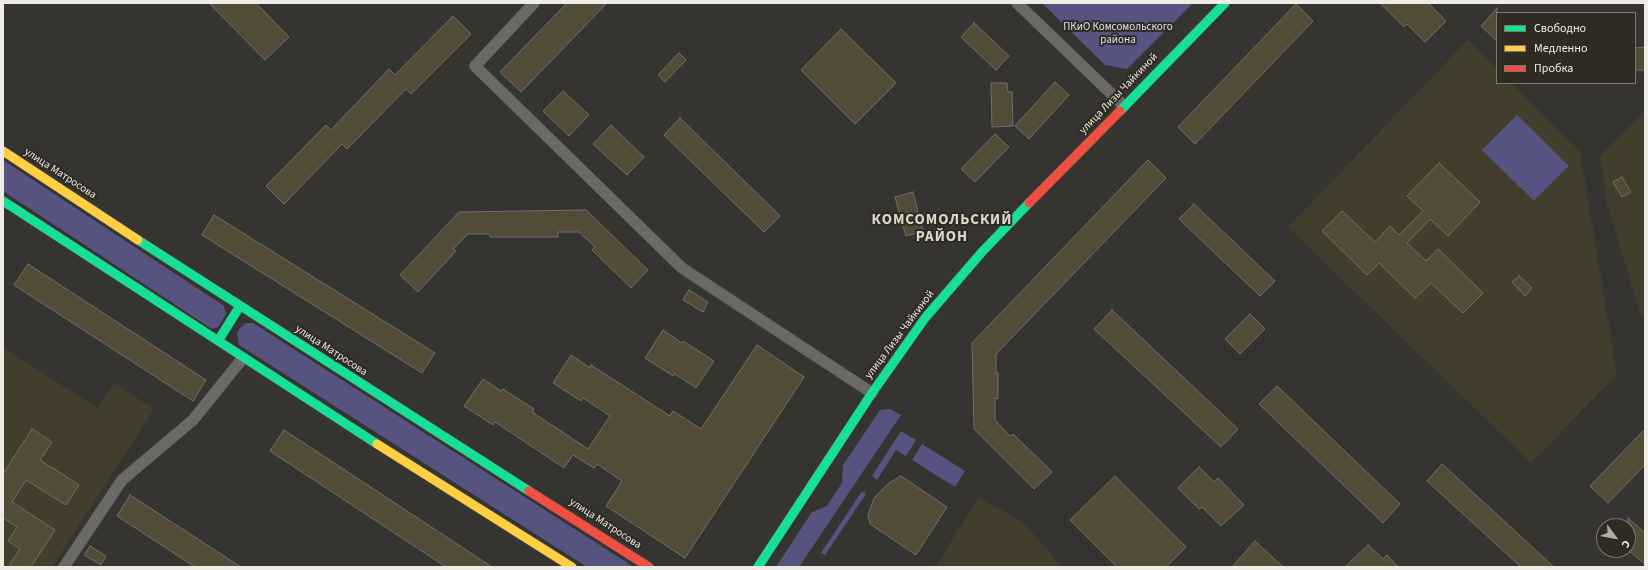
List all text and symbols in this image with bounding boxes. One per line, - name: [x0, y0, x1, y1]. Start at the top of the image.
- legend: [1496, 12, 1636, 84]
- text: Свободно: [1534, 20, 1586, 37]
- park label: ПКиО Комсомольского района: [1063, 21, 1173, 47]
- text: Медленно: [1534, 40, 1588, 57]
- street label: улица Лизы Чайкиной: [1077, 51, 1161, 137]
- text: Пробка: [1534, 60, 1573, 77]
- street label: улица Матросова: [21, 146, 99, 202]
- district label: КОМСОМОЛЬСКИЙ РАЙОН: [872, 212, 1012, 247]
- street label: улица Лизы Чайкиной: [862, 288, 938, 382]
- street label: улица Матросова: [292, 323, 370, 379]
- street label: улица Матросова: [566, 496, 644, 552]
- north arrow: [1596, 518, 1636, 558]
- text: С: [1618, 537, 1634, 551]

